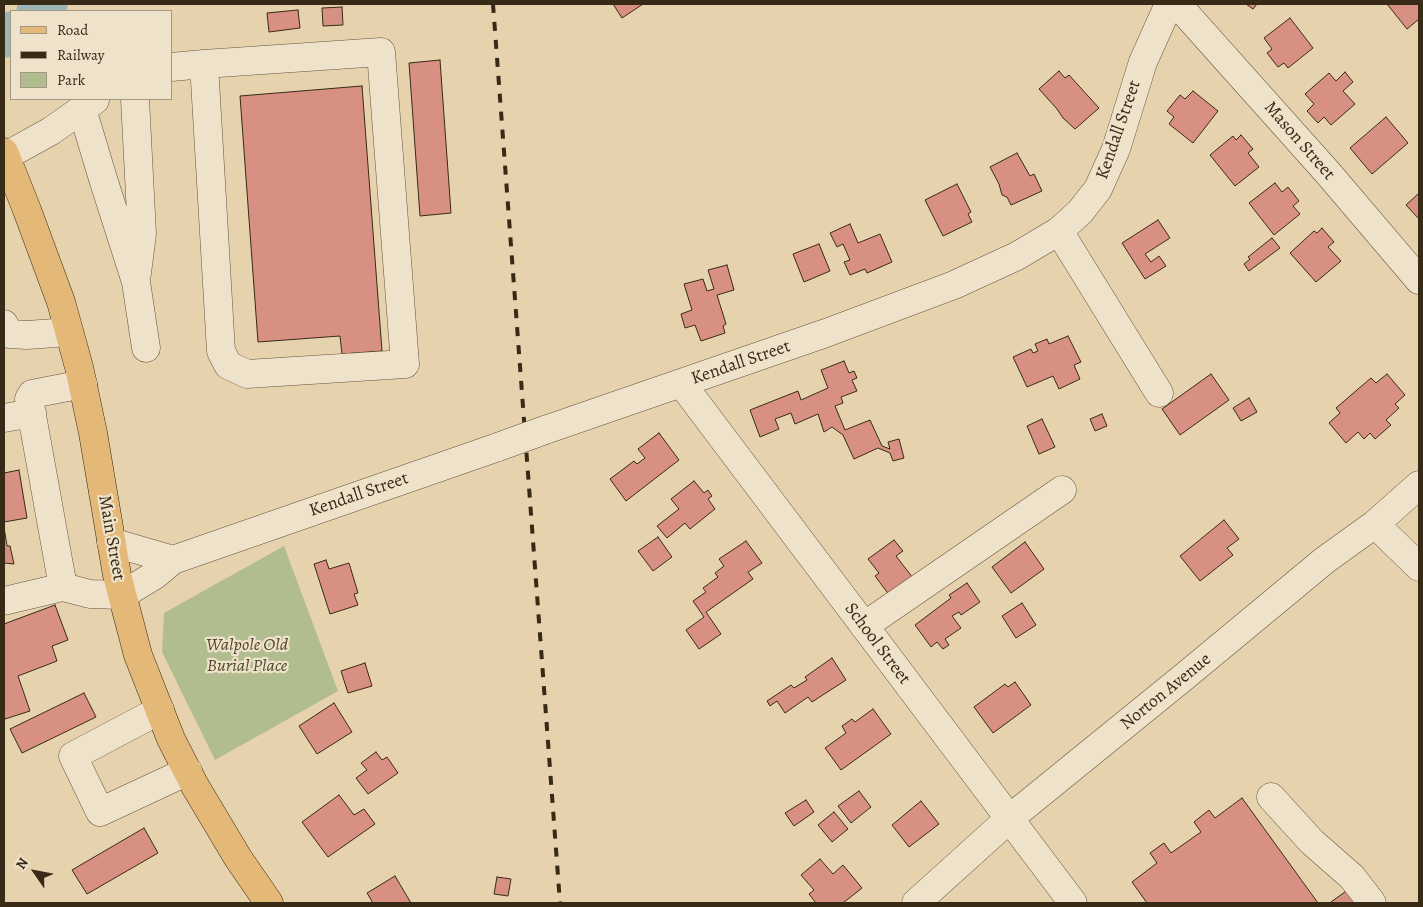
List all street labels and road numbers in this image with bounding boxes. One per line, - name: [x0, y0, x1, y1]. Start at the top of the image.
- street label: Kendall Street: [1092, 78, 1146, 182]
- street label: Mason Street: [1259, 97, 1339, 185]
- street label: Kendall Street: [689, 336, 793, 390]
- street label: Kendall Street: [307, 468, 411, 522]
- street label: Main Street: [93, 494, 129, 582]
- street label: School Street: [839, 599, 915, 689]
- street label: Norton Avenue: [1116, 649, 1216, 735]

